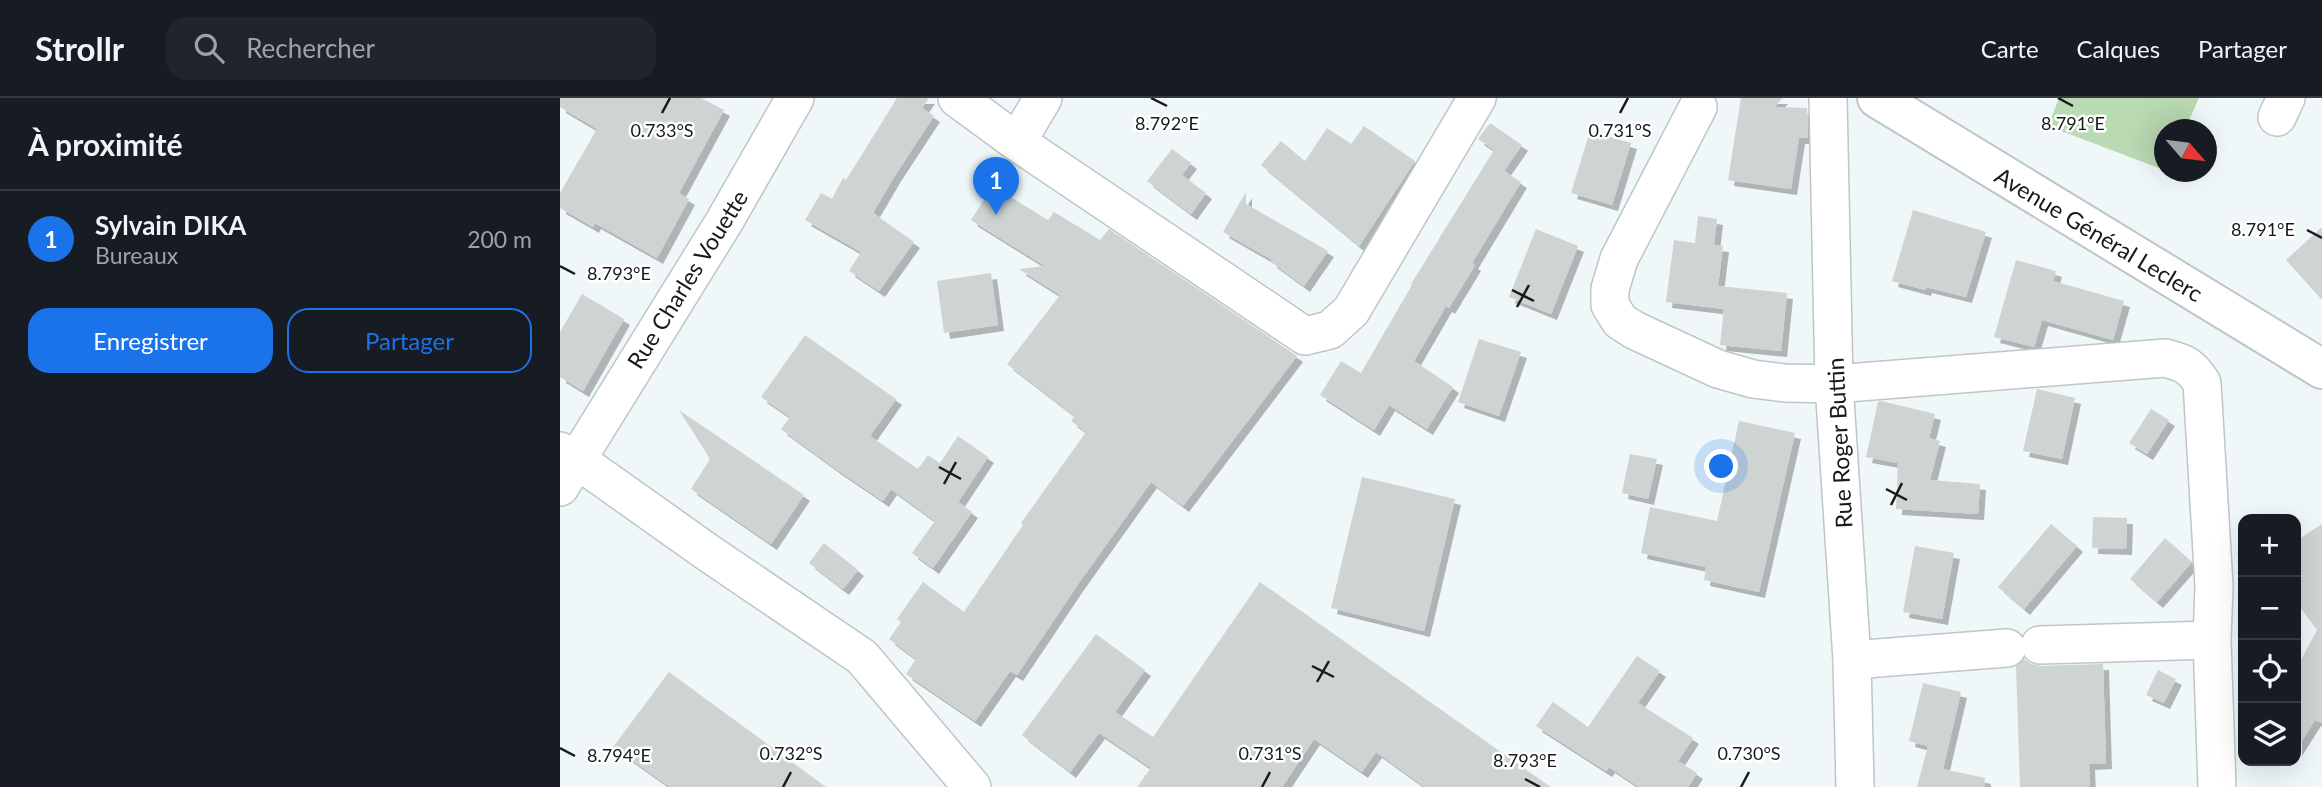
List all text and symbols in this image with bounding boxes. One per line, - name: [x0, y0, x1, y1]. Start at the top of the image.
- search box: [166, 17, 656, 80]
- text: Strollr: [35, 28, 124, 68]
- icon: search: [190, 29, 228, 67]
- text: Rechercher: [246, 32, 375, 64]
- text: Carte: [1981, 34, 2039, 63]
- text: Calques: [2077, 34, 2160, 63]
- text: Partager: [2198, 34, 2287, 63]
- text: 8.792°E: [1135, 112, 1199, 134]
- text: 8.791°E: [2041, 112, 2105, 134]
- text: 0.733°S: [630, 119, 694, 141]
- text: 0.731°S: [1588, 119, 1652, 141]
- north arrow: [2154, 119, 2217, 182]
- text: À proximité: [28, 126, 183, 162]
- pin: 1: [973, 157, 1019, 215]
- street label: Avenue Général Leclerc: [1990, 161, 2208, 307]
- street label: Rue Charles Vouette: [621, 185, 753, 373]
- text: Sylvain DIKA: [95, 209, 246, 241]
- text: 8.791°E: [2231, 218, 2295, 240]
- text: 1: [44, 225, 58, 253]
- text: 200 m: [467, 225, 532, 253]
- text: Bureaux: [95, 241, 178, 269]
- text: 8.793°E: [587, 262, 651, 284]
- button: Enregistrer: [28, 308, 273, 373]
- button: Partager: [287, 308, 532, 373]
- street label: Rue Roger Buttin: [1821, 357, 1857, 529]
- your location: [1704, 449, 1738, 483]
- map controls: [2238, 514, 2301, 766]
- button: +: [2238, 514, 2301, 577]
- button: −: [2238, 577, 2301, 640]
- button: locate: [2238, 640, 2301, 703]
- button: layers: [2238, 703, 2301, 766]
- text: 0.732°S: [759, 742, 823, 764]
- text: 0.731°S: [1238, 742, 1302, 764]
- text: 0.730°S: [1717, 742, 1781, 764]
- text: 8.794°E: [587, 744, 651, 766]
- text: 8.793°E: [1493, 749, 1557, 771]

